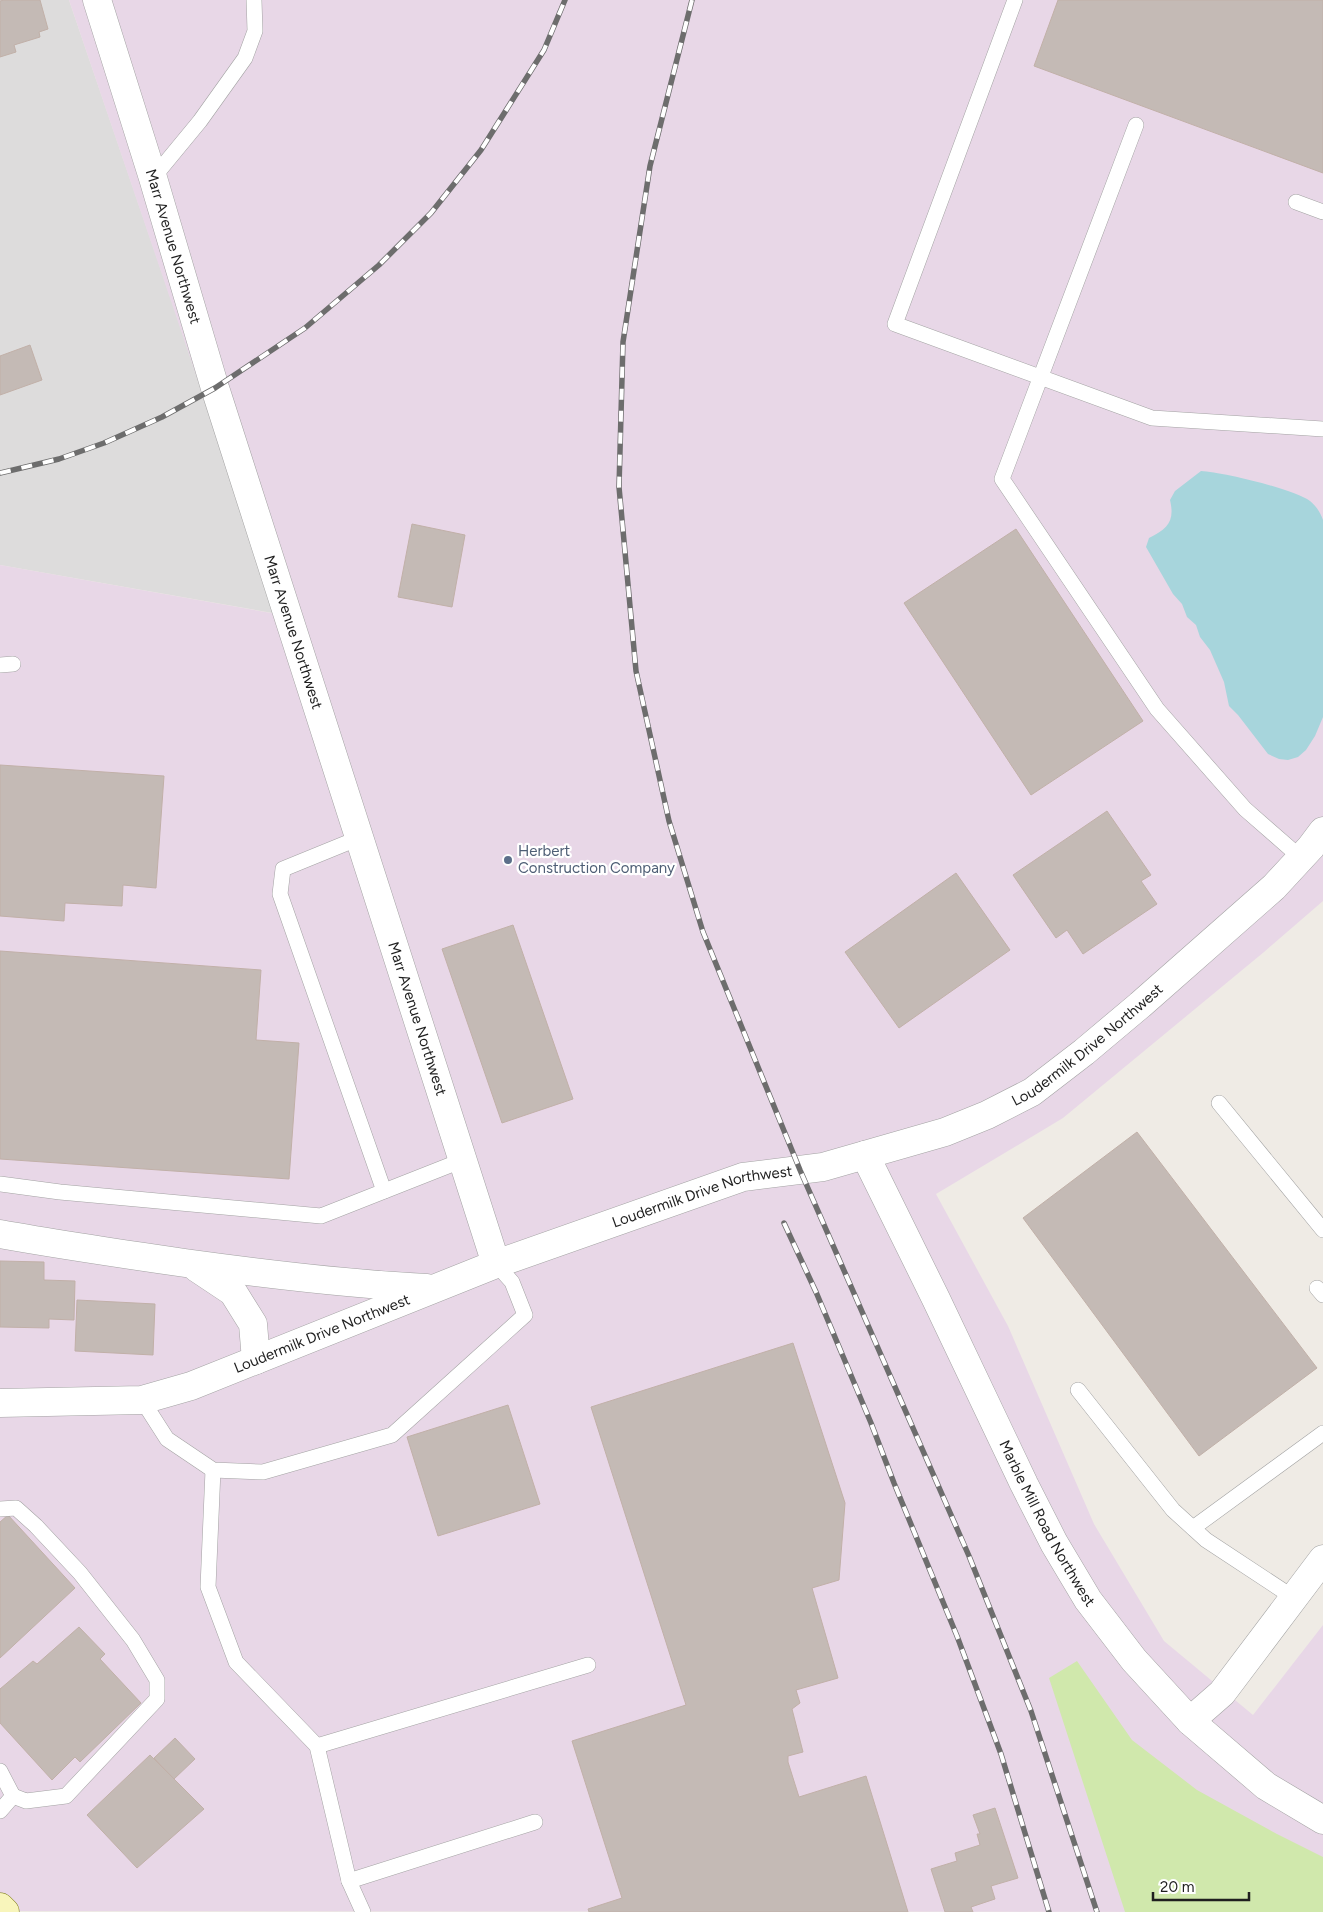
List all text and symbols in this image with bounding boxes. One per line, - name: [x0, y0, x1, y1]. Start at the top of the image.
- street label: Marr Avenue Northwest: [142, 167, 205, 326]
- street label: Marr Avenue Northwest: [260, 553, 327, 712]
- place label: Herbert Construction Company: [518, 842, 675, 877]
- marker: Herbert Construction Company: [502, 854, 514, 866]
- street label: Marr Avenue Northwest: [384, 940, 451, 1098]
- street label: Loudermilk Drive Northwest: [1009, 980, 1167, 1110]
- street label: Loudermilk Drive Northwest: [610, 1162, 794, 1231]
- street label: Loudermilk Drive Northwest: [231, 1290, 413, 1377]
- street label: Marble Mill Road Northwest: [995, 1437, 1099, 1611]
- scale bar: [1153, 1870, 1249, 1902]
- text: 20 m: [1160, 1878, 1194, 1896]

